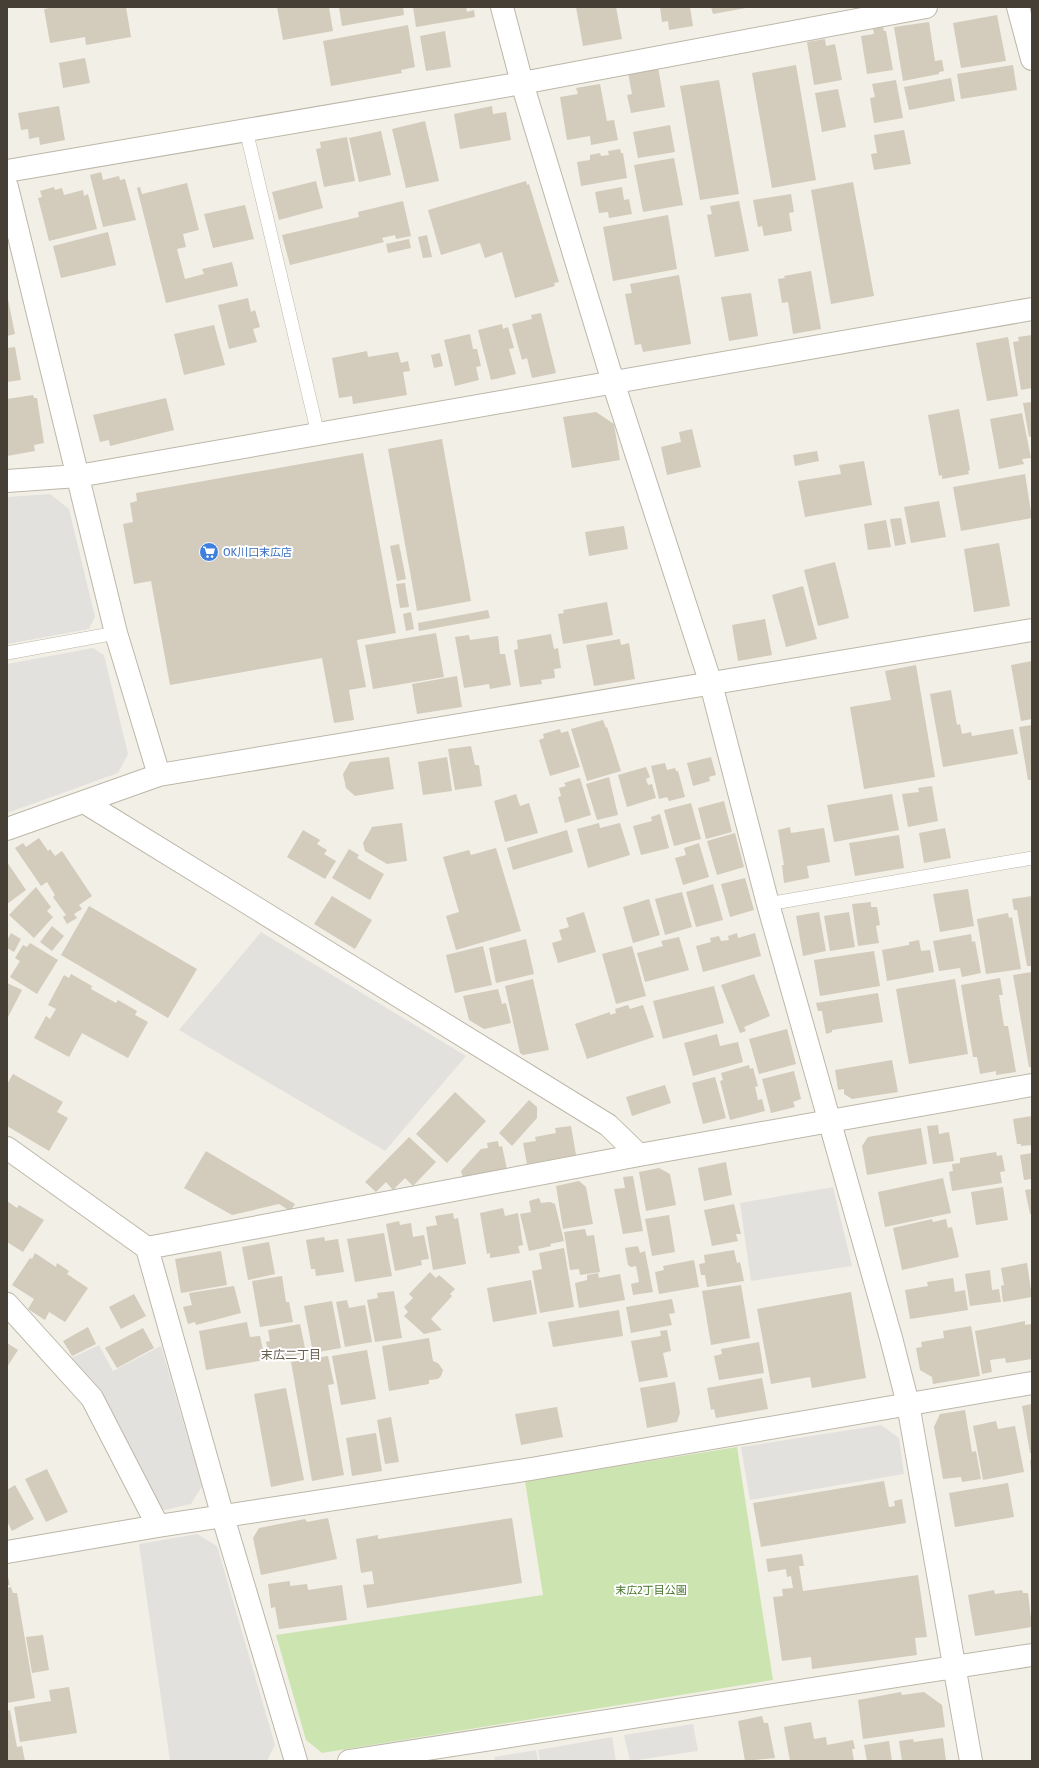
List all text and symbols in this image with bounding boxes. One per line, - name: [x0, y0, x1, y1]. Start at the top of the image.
- supermarket icon: OK川口末広店: [198, 541, 220, 563]
- place label: OK川口末広店: [223, 546, 292, 559]
- district label: 末広二丁目: [261, 1348, 321, 1362]
- park label: 末広2丁目公園: [615, 1584, 687, 1597]

